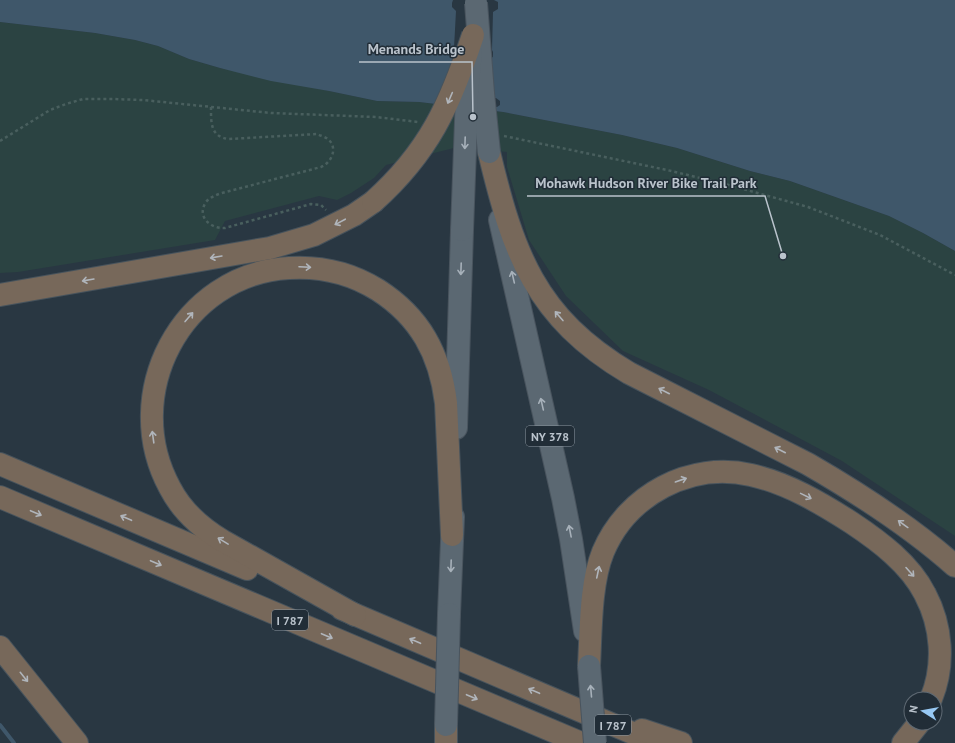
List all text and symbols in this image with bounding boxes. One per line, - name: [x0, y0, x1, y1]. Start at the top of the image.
- callout: Menands Bridge: [359, 36, 472, 62]
- text: Menands Bridge: [368, 40, 464, 58]
- one-way arrow: [445, 91, 453, 103]
- one-way arrow: [461, 136, 469, 149]
- callout: Mohawk Hudson River Bike Trail Park: [527, 170, 765, 196]
- text: Mohawk Hudson River Bike Trail Park: [535, 174, 757, 192]
- one-way arrow: [334, 219, 346, 226]
- one-way arrow: [210, 253, 223, 261]
- one-way arrow: [457, 262, 465, 275]
- one-way arrow: [298, 264, 311, 271]
- one-way arrow: [508, 271, 516, 284]
- one-way arrow: [82, 276, 95, 284]
- one-way arrow: [554, 311, 563, 322]
- one-way arrow: [185, 312, 194, 322]
- one-way arrow: [658, 387, 670, 394]
- one-way arrow: [538, 398, 546, 411]
- road number: NY 378: [526, 426, 574, 446]
- one-way arrow: [150, 431, 157, 444]
- one-way arrow: [774, 446, 786, 453]
- one-way arrow: [674, 475, 686, 483]
- one-way arrow: [799, 493, 811, 500]
- one-way arrow: [29, 509, 41, 517]
- one-way arrow: [120, 513, 132, 521]
- one-way arrow: [897, 520, 908, 528]
- one-way arrow: [565, 525, 573, 538]
- one-way arrow: [217, 537, 229, 545]
- one-way arrow: [447, 559, 455, 572]
- one-way arrow: [149, 560, 161, 567]
- one-way arrow: [594, 566, 602, 579]
- one-way arrow: [905, 567, 915, 577]
- road number: I 787: [272, 610, 308, 630]
- one-way arrow: [321, 632, 333, 640]
- one-way arrow: [409, 636, 421, 644]
- one-way arrow: [20, 672, 29, 683]
- one-way arrow: [588, 685, 595, 698]
- one-way arrow: [529, 687, 541, 695]
- north arrow: [903, 691, 943, 731]
- one-way arrow: [466, 694, 478, 701]
- text: N: [906, 704, 921, 714]
- road number: I 787: [595, 715, 631, 735]

